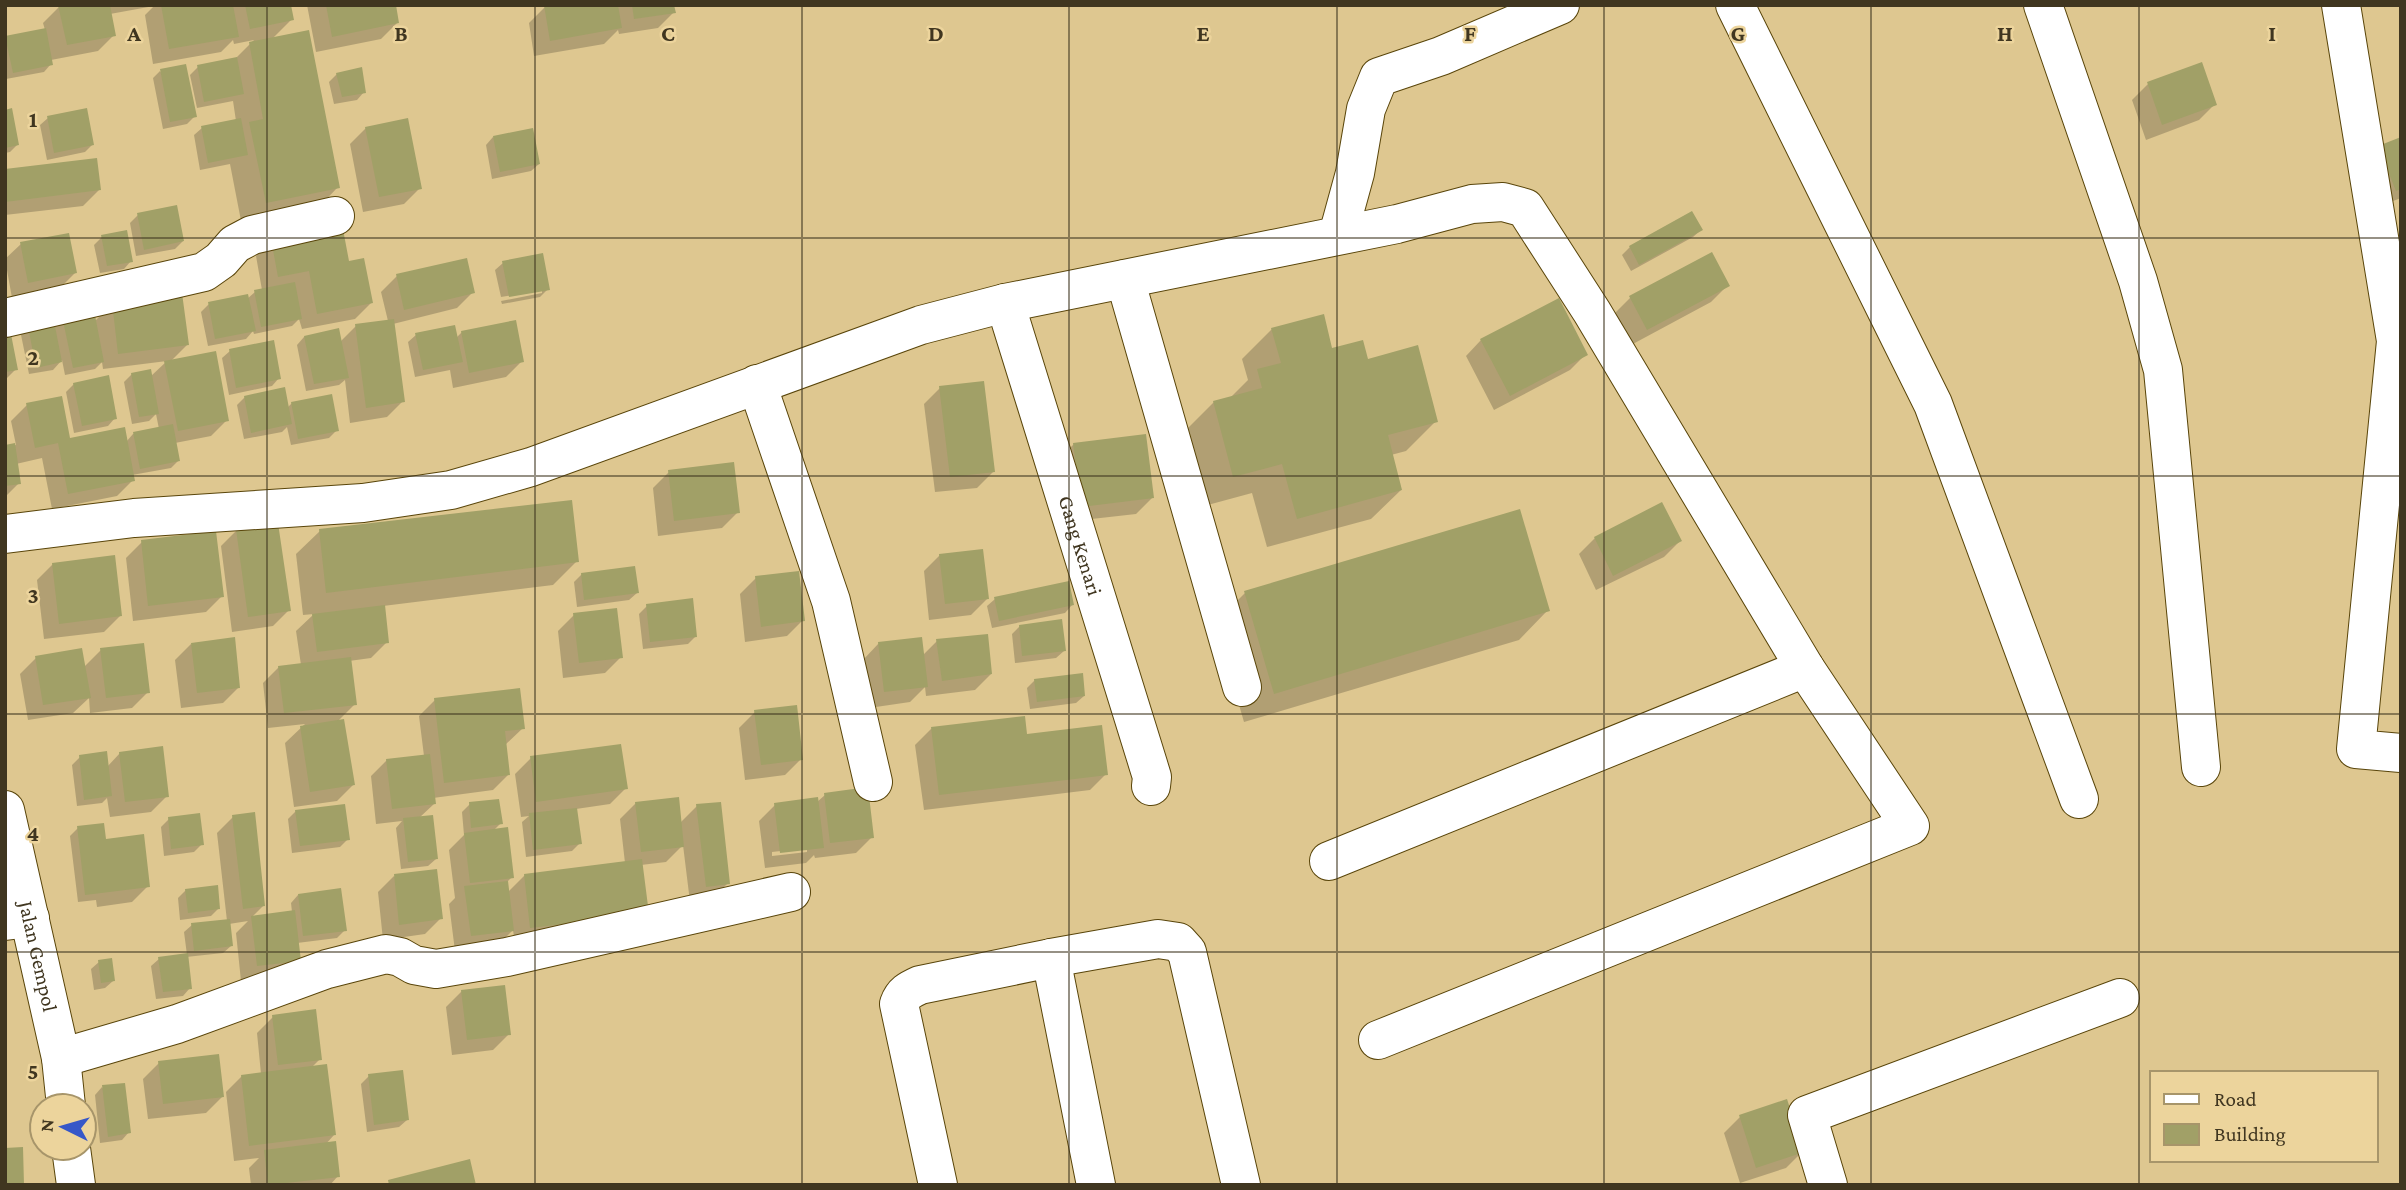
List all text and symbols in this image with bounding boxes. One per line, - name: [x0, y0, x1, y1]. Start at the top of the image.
- text: A: [126, 20, 141, 46]
- text: B: [394, 20, 408, 46]
- text: C: [661, 20, 675, 46]
- text: D: [928, 20, 944, 46]
- text: E: [1196, 20, 1210, 46]
- text: F: [1464, 20, 1476, 46]
- text: G: [1731, 20, 1746, 46]
- text: H: [1997, 20, 2013, 46]
- text: I: [2268, 20, 2276, 46]
- text: 1: [29, 106, 38, 132]
- text: 2: [27, 344, 39, 370]
- street label: Gang Kenari: [1053, 493, 1107, 599]
- text: 3: [27, 582, 39, 608]
- text: 4: [27, 820, 39, 846]
- street label: Jalan Gempol: [13, 897, 62, 1014]
- text: 5: [27, 1058, 39, 1084]
- legend: [2150, 1071, 2378, 1162]
- text: Road: [2214, 1087, 2257, 1111]
- north arrow: [28, 1092, 98, 1162]
- text: N: [36, 1118, 58, 1133]
- text: Building: [2214, 1122, 2286, 1146]

